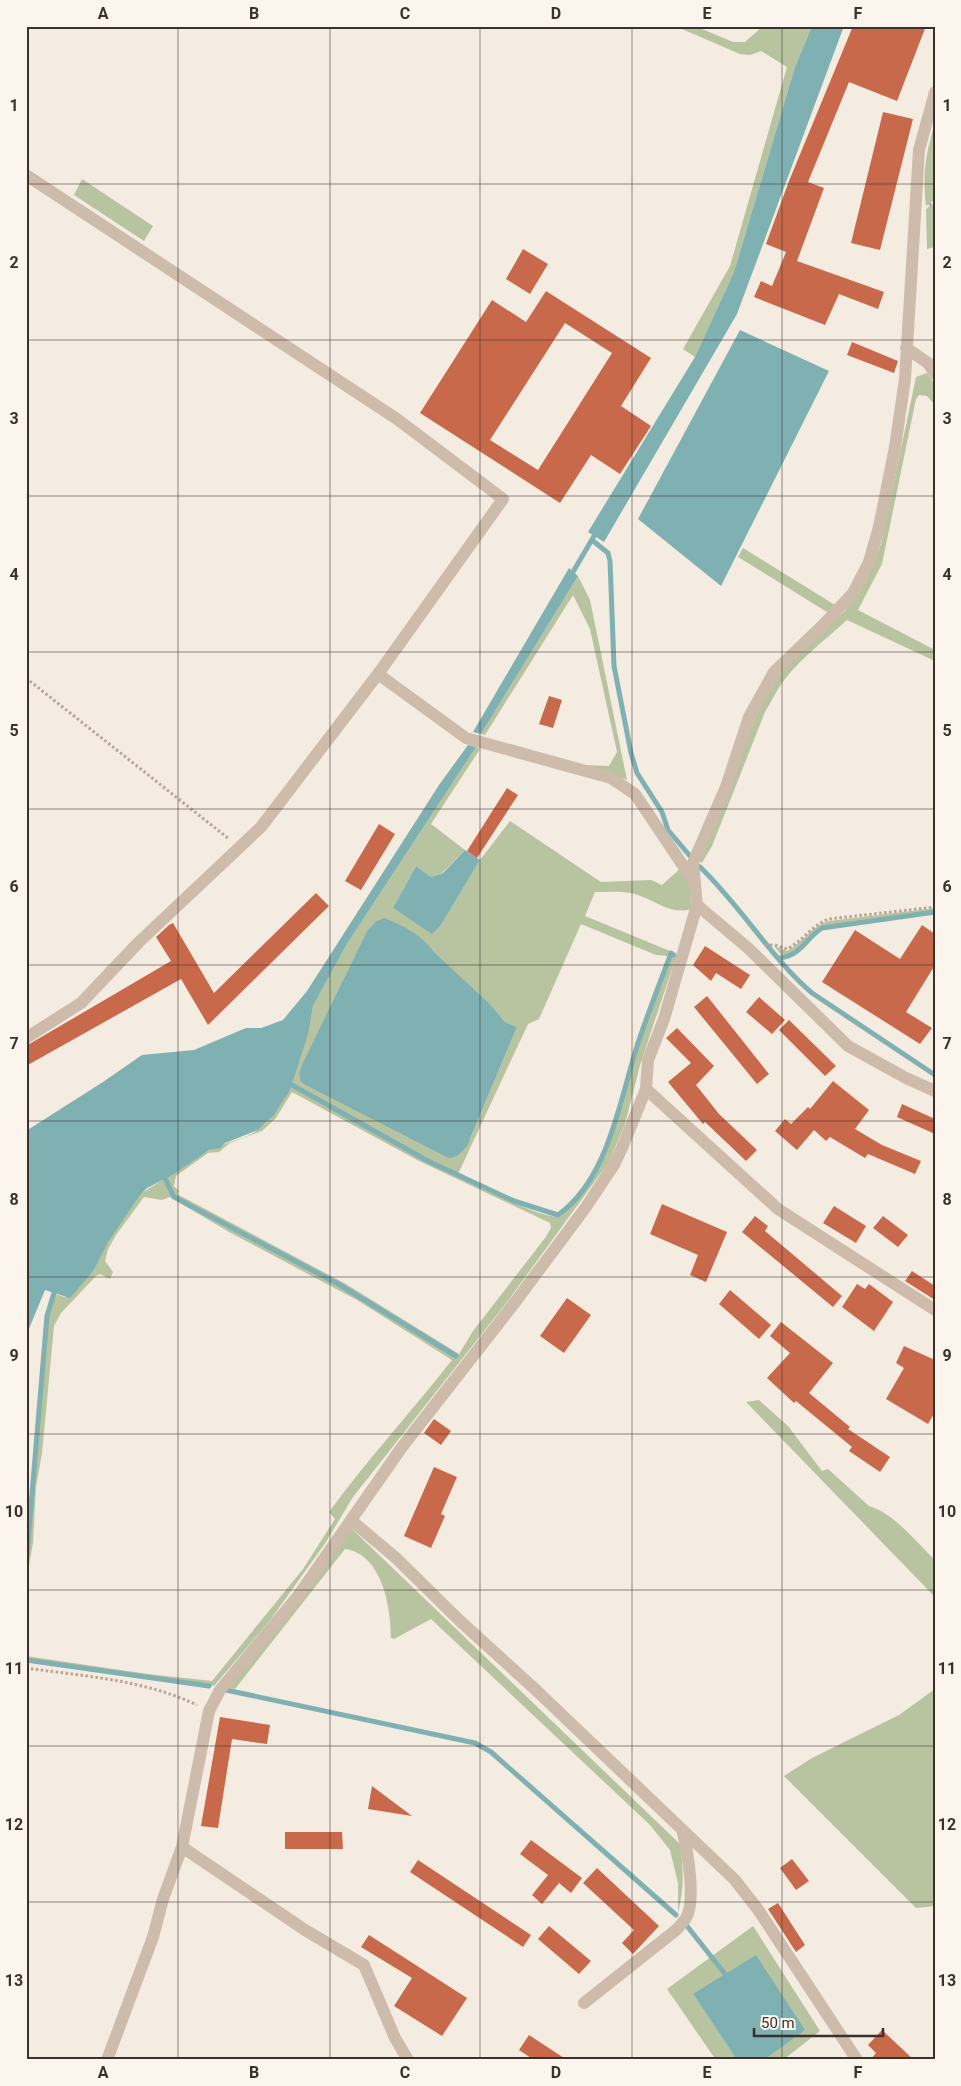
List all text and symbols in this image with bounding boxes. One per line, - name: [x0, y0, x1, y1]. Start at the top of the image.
- text: A: [98, 4, 109, 23]
- text: B: [249, 4, 259, 23]
- text: C: [400, 4, 410, 23]
- text: D: [551, 4, 561, 23]
- text: E: [703, 4, 712, 23]
- text: F: [854, 4, 863, 23]
- text: 1: [9, 96, 19, 115]
- text: 1: [942, 96, 952, 115]
- text: 2: [9, 253, 19, 272]
- text: 2: [942, 253, 952, 272]
- text: 3: [9, 409, 19, 428]
- text: 3: [942, 409, 952, 428]
- text: 4: [9, 565, 19, 584]
- text: 4: [942, 565, 952, 584]
- text: 5: [9, 721, 19, 740]
- text: 5: [942, 721, 952, 740]
- text: 6: [9, 877, 19, 896]
- text: 6: [942, 877, 952, 896]
- text: 7: [9, 1034, 19, 1053]
- text: 7: [942, 1034, 952, 1053]
- text: 8: [9, 1190, 19, 1209]
- text: 8: [942, 1190, 952, 1209]
- text: 9: [9, 1346, 19, 1365]
- text: 9: [942, 1346, 952, 1365]
- text: 10: [5, 1502, 23, 1521]
- text: 10: [938, 1502, 956, 1521]
- text: 11: [5, 1659, 23, 1678]
- text: 11: [938, 1659, 956, 1678]
- text: 12: [5, 1815, 23, 1834]
- text: 12: [938, 1815, 956, 1834]
- text: 13: [5, 1971, 23, 1990]
- text: 13: [938, 1971, 956, 1990]
- scale bar: [754, 2006, 882, 2038]
- text: 50 m: [761, 2014, 795, 2032]
- text: A: [98, 2063, 109, 2082]
- text: B: [249, 2063, 259, 2082]
- text: C: [400, 2063, 410, 2082]
- text: D: [551, 2063, 561, 2082]
- text: E: [703, 2063, 712, 2082]
- text: F: [854, 2063, 863, 2082]

